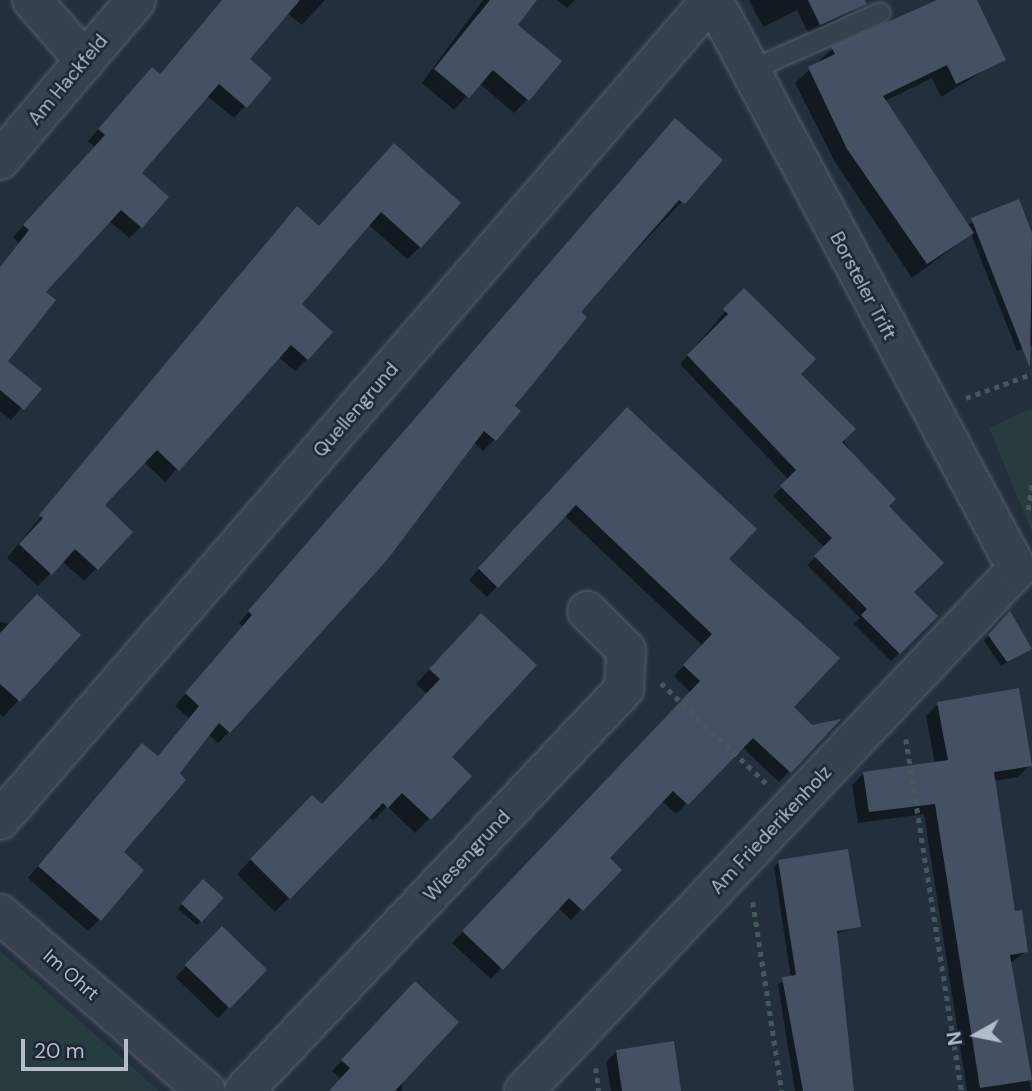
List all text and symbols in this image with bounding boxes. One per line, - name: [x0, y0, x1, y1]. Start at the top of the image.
- street label: Am Hackfeld: [23, 30, 113, 130]
- street label: Borsteler Trift: [825, 228, 901, 344]
- street label: Quellengrund: [309, 358, 403, 462]
- street label: Am Friederikenholz: [706, 761, 836, 899]
- street label: Wiesengrund: [419, 806, 515, 906]
- street label: Im Ohrt: [38, 945, 104, 1005]
- north arrow: [941, 1000, 1011, 1070]
- scale bar: [24, 1024, 131, 1068]
- text: N: [941, 1030, 968, 1047]
- text: 20 m: [34, 1037, 85, 1065]

